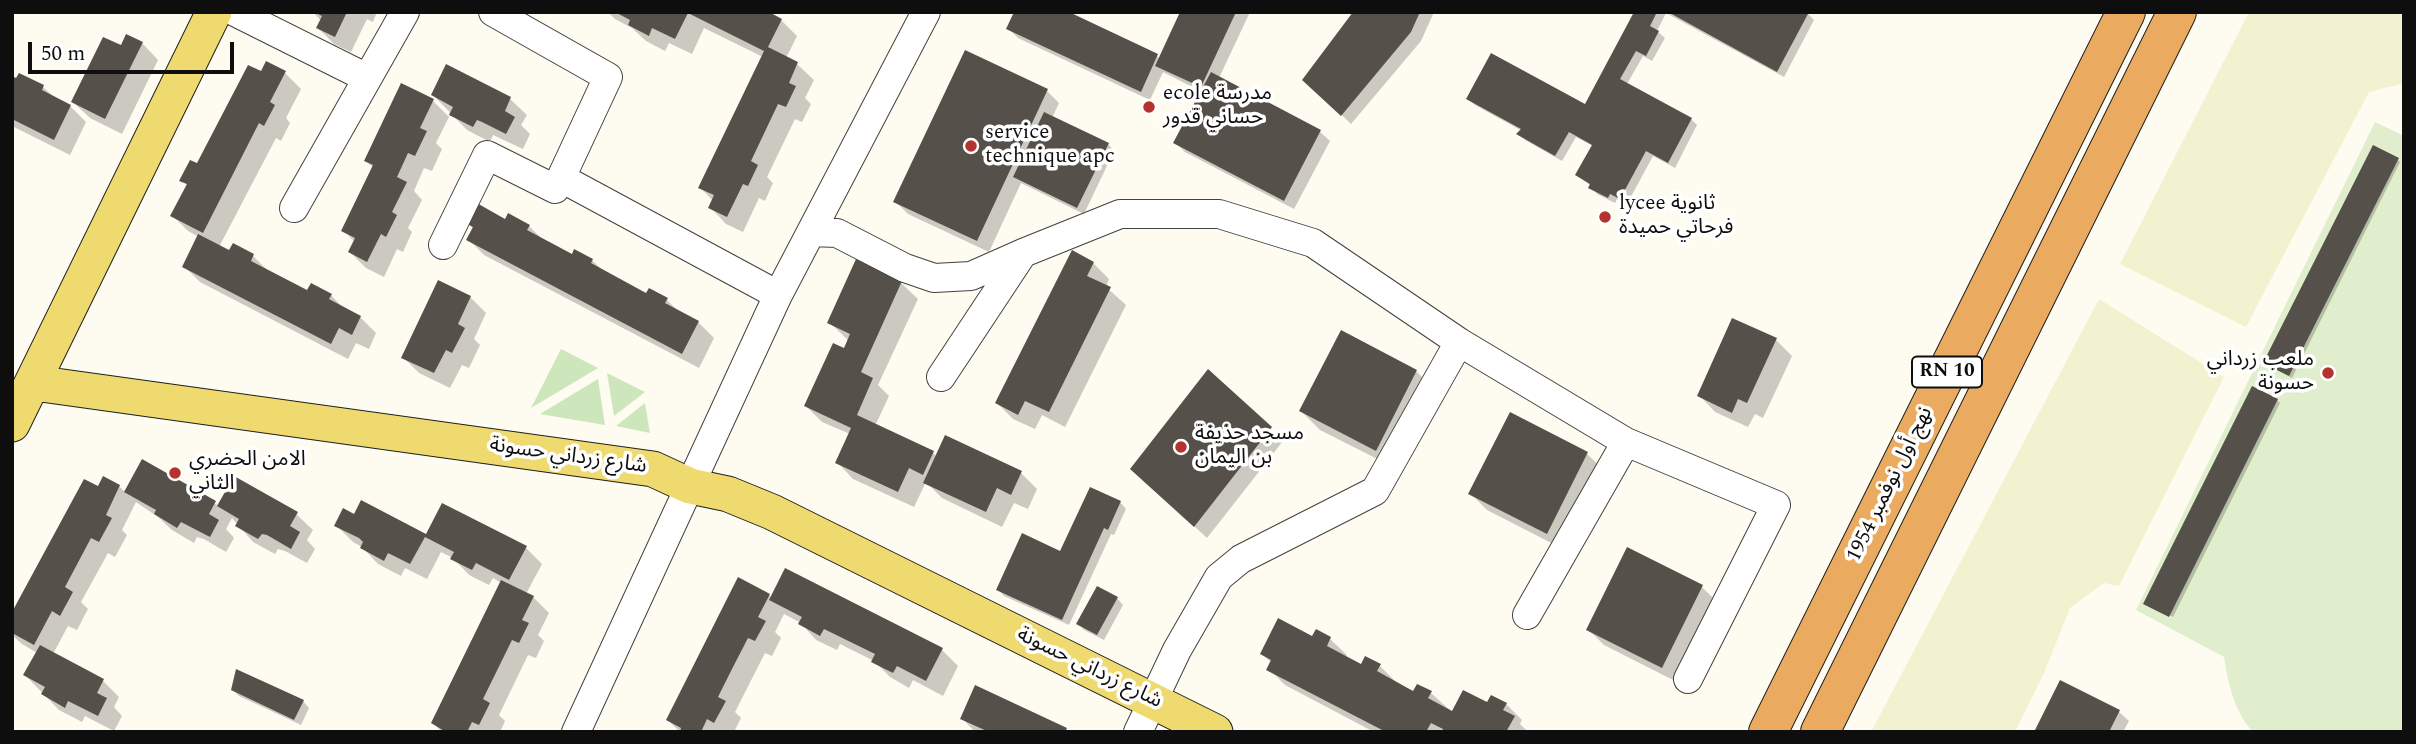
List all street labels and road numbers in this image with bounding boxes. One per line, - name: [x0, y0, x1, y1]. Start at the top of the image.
- road number: RN 10: [1912, 356, 1982, 388]
- street label: نهج أول نوفمبر 1954: [1843, 403, 1939, 567]
- street label: شارع زرداني حسونة: [488, 434, 648, 480]
- street label: شارع زرداني حسونة: [1012, 623, 1166, 715]

